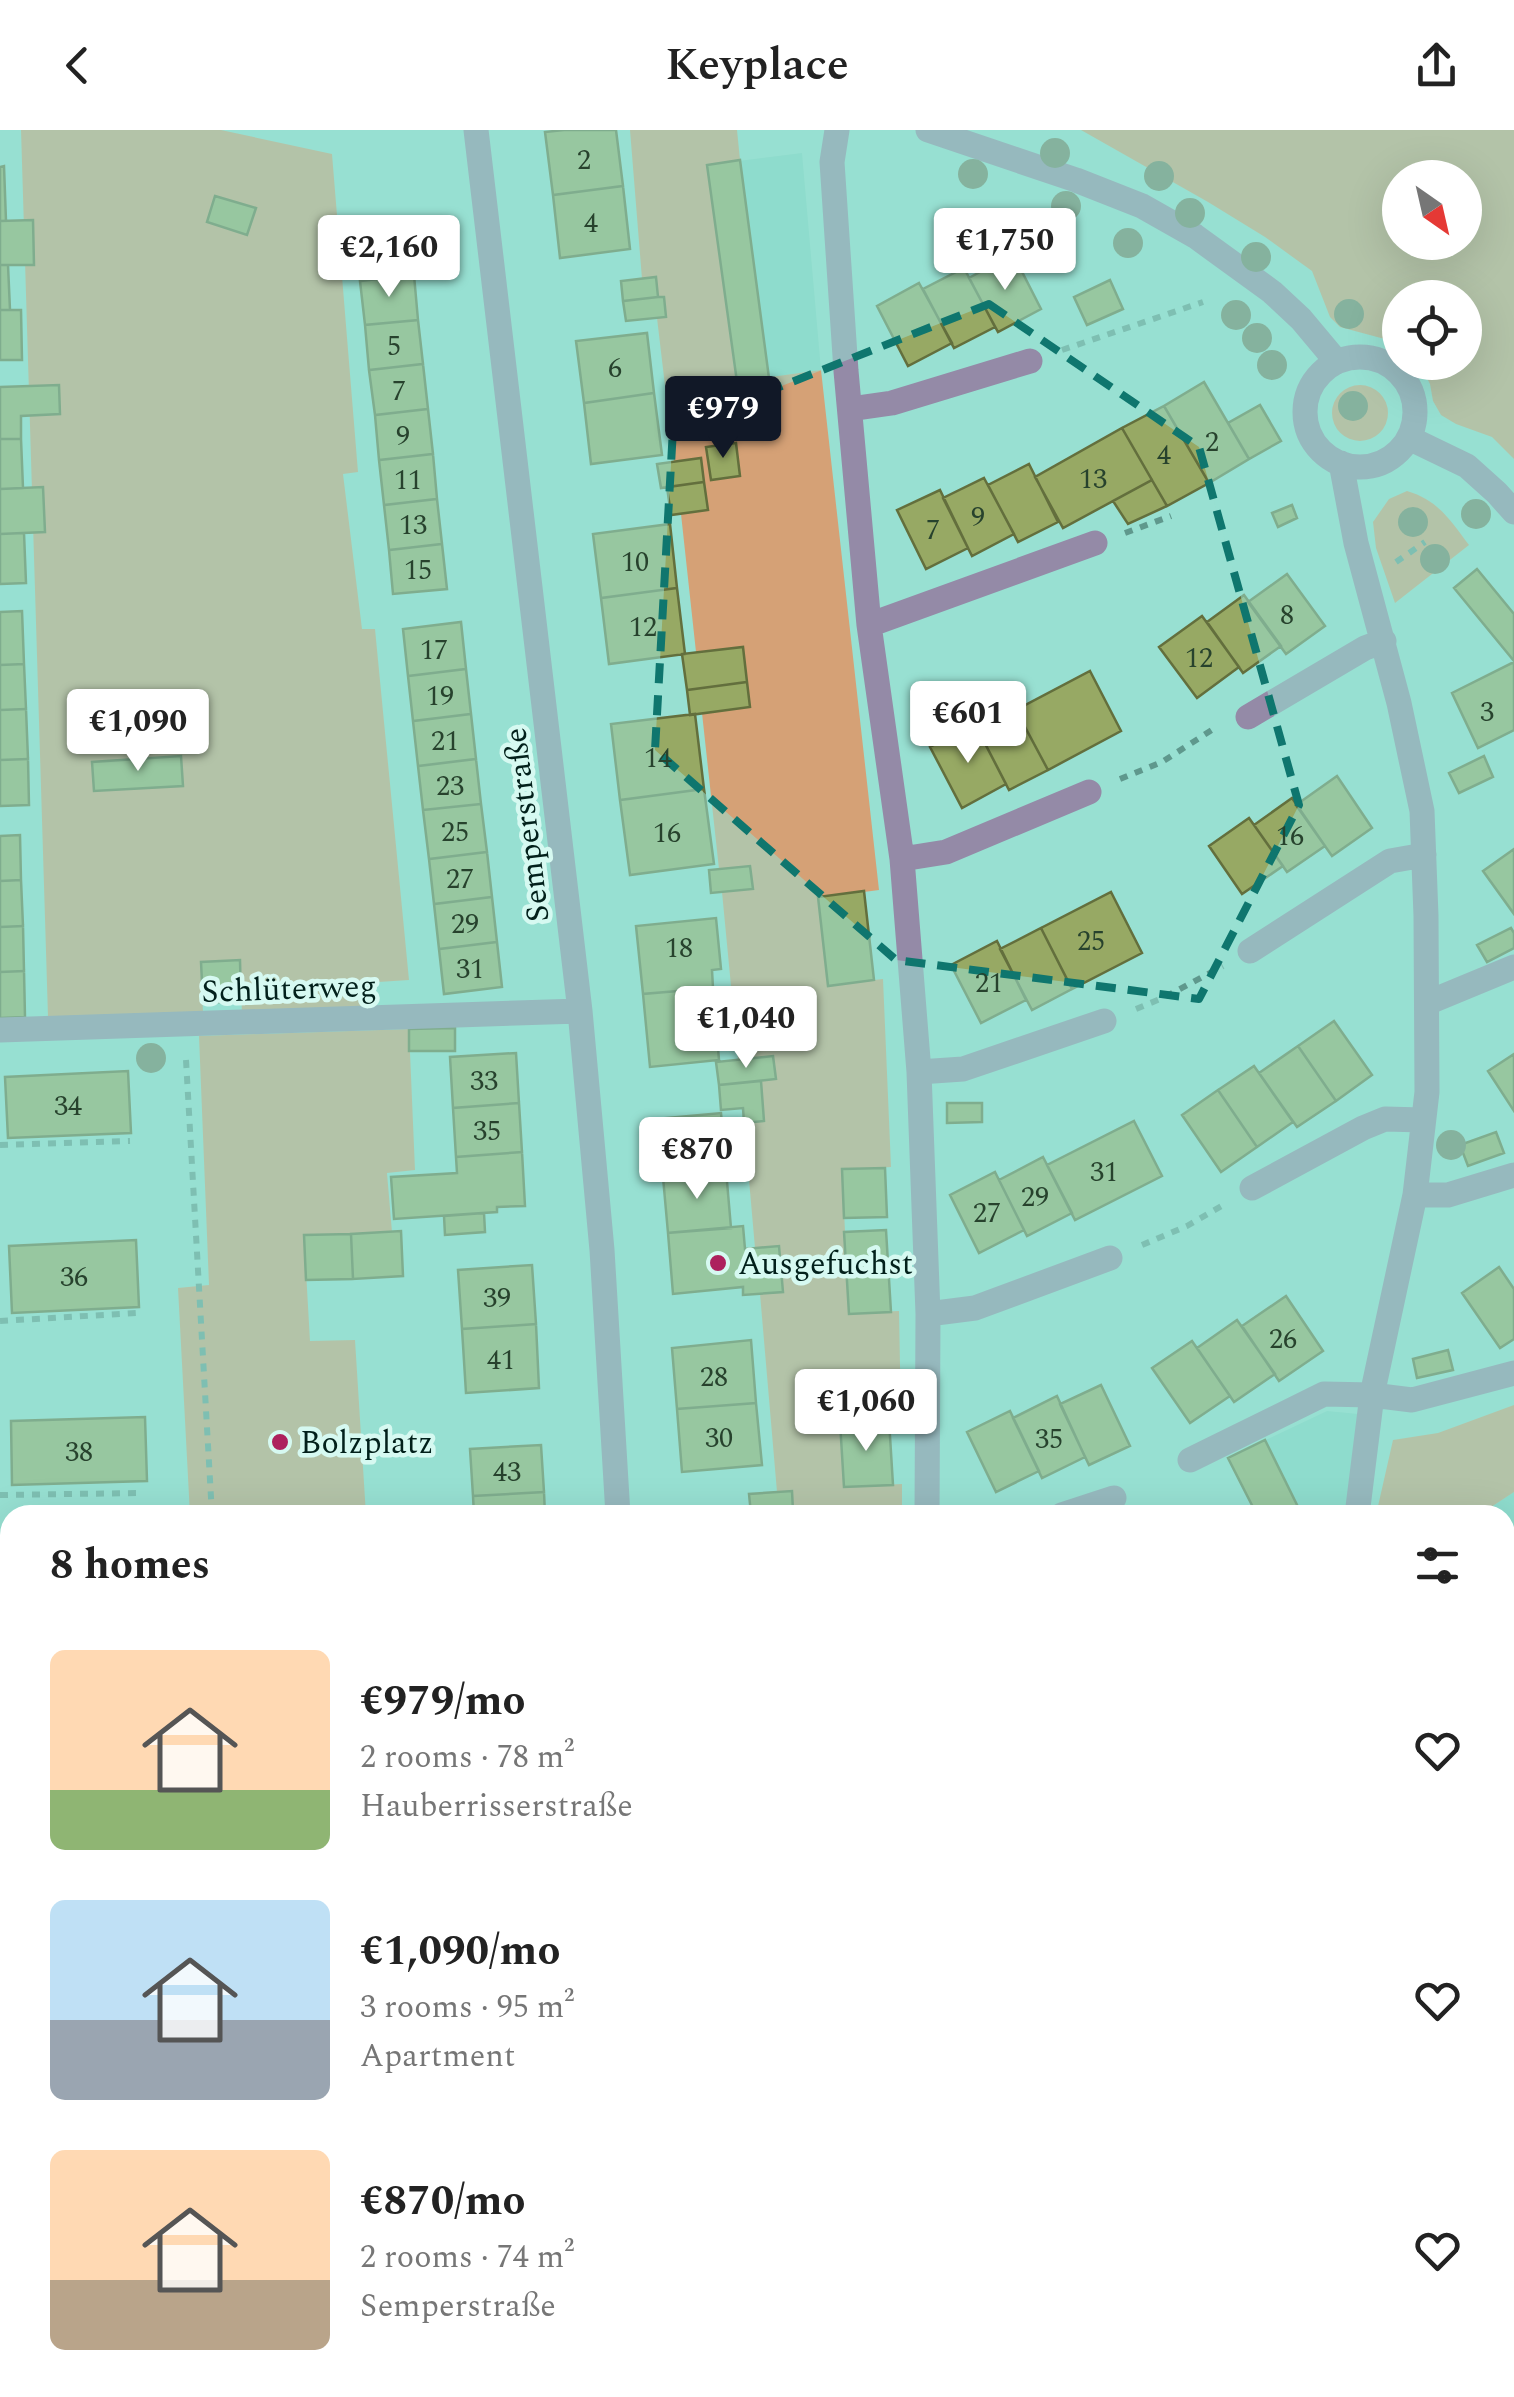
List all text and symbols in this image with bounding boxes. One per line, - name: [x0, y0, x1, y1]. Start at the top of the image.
- text: Keyplace: [665, 31, 849, 100]
- icon: back: [50, 38, 105, 93]
- icon: share: [1409, 38, 1464, 93]
- house number: 2: [577, 139, 591, 182]
- north arrow: [1382, 160, 1482, 260]
- map controls: [1382, 160, 1482, 380]
- house number: 4: [584, 202, 598, 245]
- pin: €1,750: [924, 208, 1086, 293]
- pin: €2,160: [308, 215, 470, 300]
- text: €1,750: [956, 216, 1054, 265]
- text: €2,160: [340, 223, 438, 272]
- button: locate: [1382, 280, 1482, 380]
- house number: 5: [387, 325, 401, 368]
- house number: 6: [608, 347, 622, 390]
- house number: 7: [392, 370, 406, 413]
- pin: €979: [664, 376, 782, 461]
- text: €979: [687, 384, 759, 433]
- house number: 9: [396, 415, 410, 458]
- house number: 2: [1205, 421, 1219, 464]
- house number: 4: [1157, 434, 1171, 477]
- house number: 13: [1079, 458, 1107, 501]
- house number: 11: [394, 459, 422, 502]
- house number: 9: [971, 496, 985, 539]
- house number: 13: [399, 504, 427, 547]
- house number: 7: [926, 509, 940, 552]
- house number: 10: [621, 541, 649, 584]
- house number: 15: [404, 549, 432, 592]
- house number: 8: [1280, 594, 1294, 637]
- house number: 12: [629, 606, 657, 649]
- house number: 17: [420, 629, 448, 672]
- house number: 12: [1185, 637, 1213, 680]
- house number: 19: [426, 675, 454, 718]
- pin: €601: [909, 681, 1027, 766]
- pin: €1,090: [57, 689, 219, 774]
- text: €601: [932, 689, 1004, 738]
- house number: 3: [1480, 691, 1494, 734]
- text: €1,090: [89, 697, 187, 746]
- house number: 21: [431, 720, 459, 763]
- street label: Semperstraße: [491, 725, 564, 925]
- house number: 14: [644, 737, 672, 780]
- house number: 23: [436, 765, 464, 808]
- house number: 25: [441, 811, 469, 854]
- house number: 16: [653, 812, 681, 855]
- house number: 16: [1276, 815, 1304, 858]
- house number: 27: [446, 858, 474, 901]
- house number: 29: [451, 903, 479, 946]
- house number: 25: [1077, 920, 1105, 963]
- house number: 18: [665, 927, 693, 970]
- house number: 31: [456, 948, 484, 991]
- street label: Schlüterweg: [200, 962, 378, 1017]
- house number: 21: [975, 962, 1003, 1005]
- pin: €1,040: [665, 986, 827, 1071]
- text: €1,040: [697, 994, 795, 1043]
- house number: 33: [470, 1060, 498, 1103]
- house number: 34: [54, 1085, 82, 1128]
- house number: 35: [473, 1110, 501, 1153]
- pin: €870: [638, 1117, 756, 1202]
- text: €870: [661, 1125, 733, 1174]
- house number: 31: [1090, 1151, 1118, 1194]
- house number: 29: [1021, 1176, 1049, 1219]
- house number: 27: [973, 1192, 1001, 1235]
- place label: Ausgefuchst: [738, 1240, 913, 1289]
- marker: Ausgefuchst: [707, 1252, 729, 1274]
- house number: 36: [60, 1256, 88, 1299]
- house number: 39: [483, 1277, 511, 1320]
- house number: 26: [1269, 1318, 1297, 1361]
- house number: 41: [487, 1339, 515, 1382]
- house number: 28: [700, 1356, 728, 1399]
- pin: €1,060: [785, 1369, 947, 1454]
- text: €1,060: [817, 1377, 915, 1426]
- house number: 30: [705, 1417, 733, 1460]
- house number: 35: [1035, 1418, 1063, 1461]
- place label: Bolzplatz: [300, 1419, 433, 1468]
- house number: 38: [65, 1431, 93, 1474]
- marker: Bolzplatz: [269, 1431, 291, 1453]
- house number: 43: [493, 1451, 521, 1494]
- text: 8 homes: [50, 1534, 210, 1597]
- icon: filters: [1410, 1538, 1465, 1593]
- text: €979/mo: [360, 1670, 526, 1733]
- icon: home: [130, 1690, 250, 1810]
- icon: heart: [1410, 1723, 1465, 1778]
- text: 2 rooms · 78 m²: [360, 1733, 574, 1782]
- text: Hauberrisserstraße: [360, 1782, 633, 1831]
- text: €1,090/mo: [360, 1920, 560, 1983]
- icon: home: [130, 1940, 250, 2060]
- icon: heart: [1410, 1973, 1465, 2028]
- text: 3 rooms · 95 m²: [360, 1983, 574, 2032]
- text: Apartment: [360, 2032, 515, 2081]
- text: €870/mo: [360, 2170, 526, 2233]
- icon: home: [130, 2190, 250, 2310]
- icon: heart: [1410, 2223, 1465, 2278]
- text: 2 rooms · 74 m²: [360, 2233, 574, 2282]
- text: Semperstraße: [360, 2282, 556, 2331]

